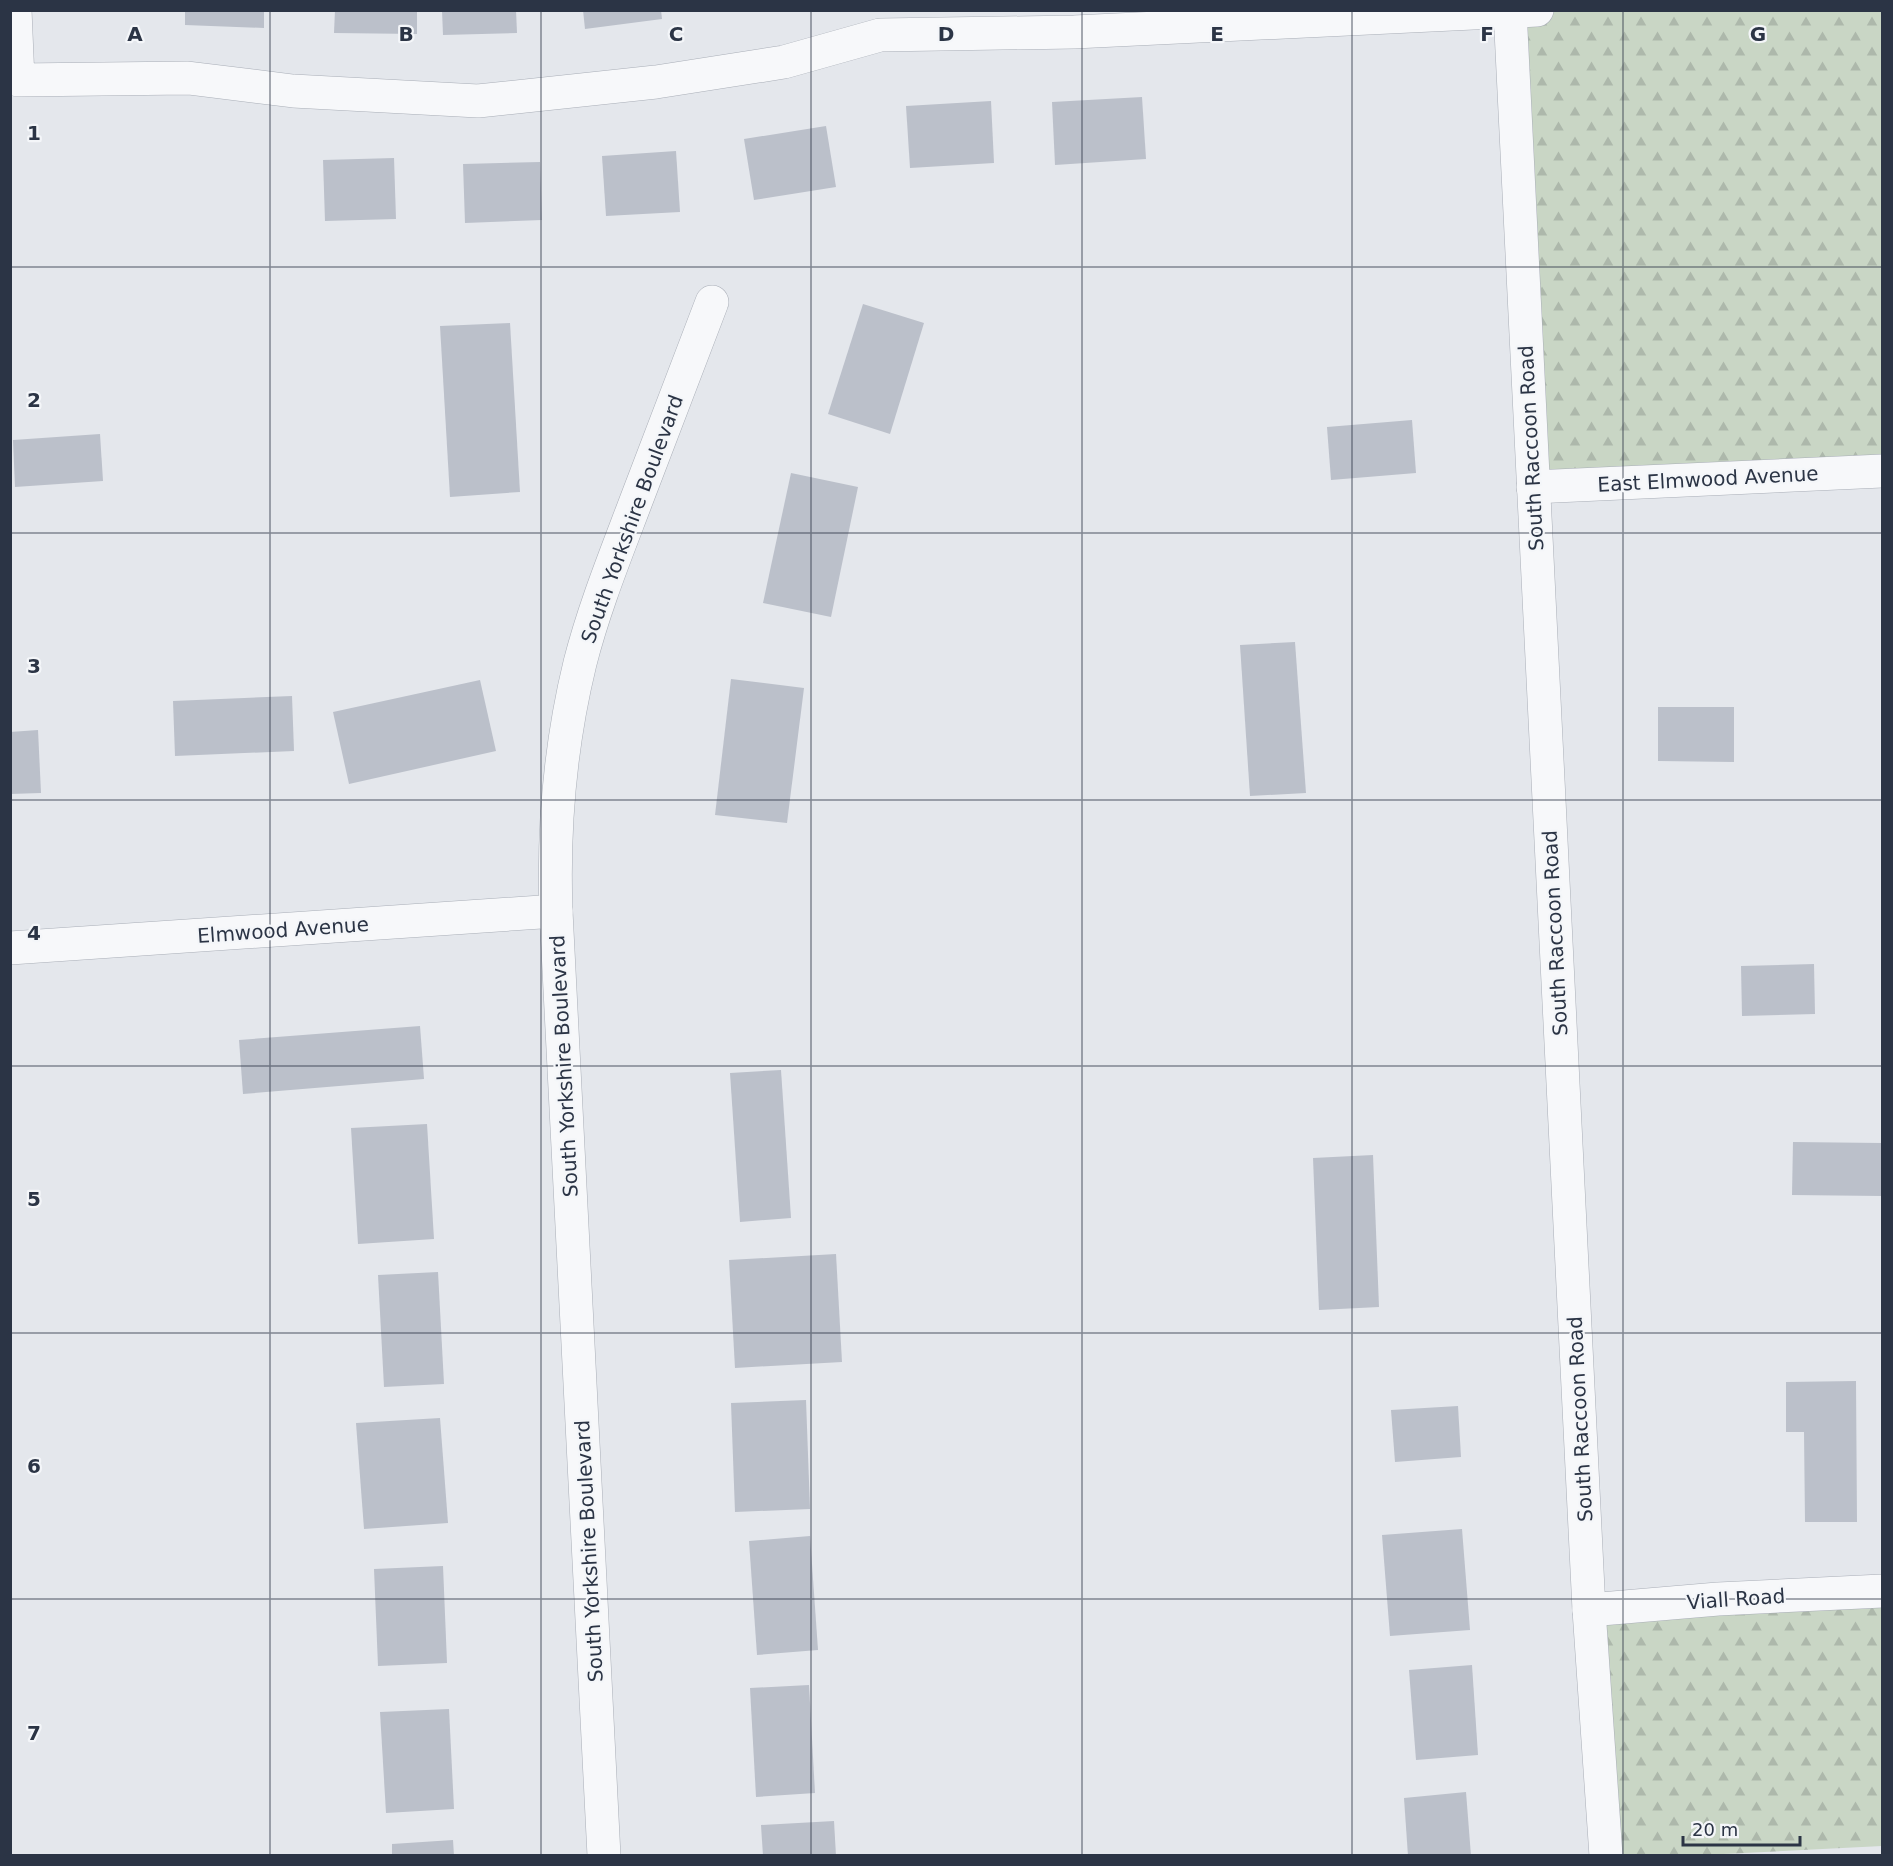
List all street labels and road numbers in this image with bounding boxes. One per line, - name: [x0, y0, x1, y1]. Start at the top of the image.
- street label: South Raccoon Road: [1514, 345, 1548, 551]
- street label: South Yorkshire Boulevard: [576, 392, 688, 646]
- street label: East Elmwood Avenue: [1597, 461, 1819, 497]
- street label: South Raccoon Road: [1538, 830, 1572, 1036]
- street label: Elmwood Avenue: [196, 912, 370, 948]
- street label: South Yorkshire Boulevard: [545, 934, 583, 1198]
- street label: South Raccoon Road: [1563, 1316, 1597, 1522]
- street label: South Yorkshire Boulevard: [570, 1419, 608, 1683]
- street label: Viall Road: [1686, 1584, 1786, 1614]

